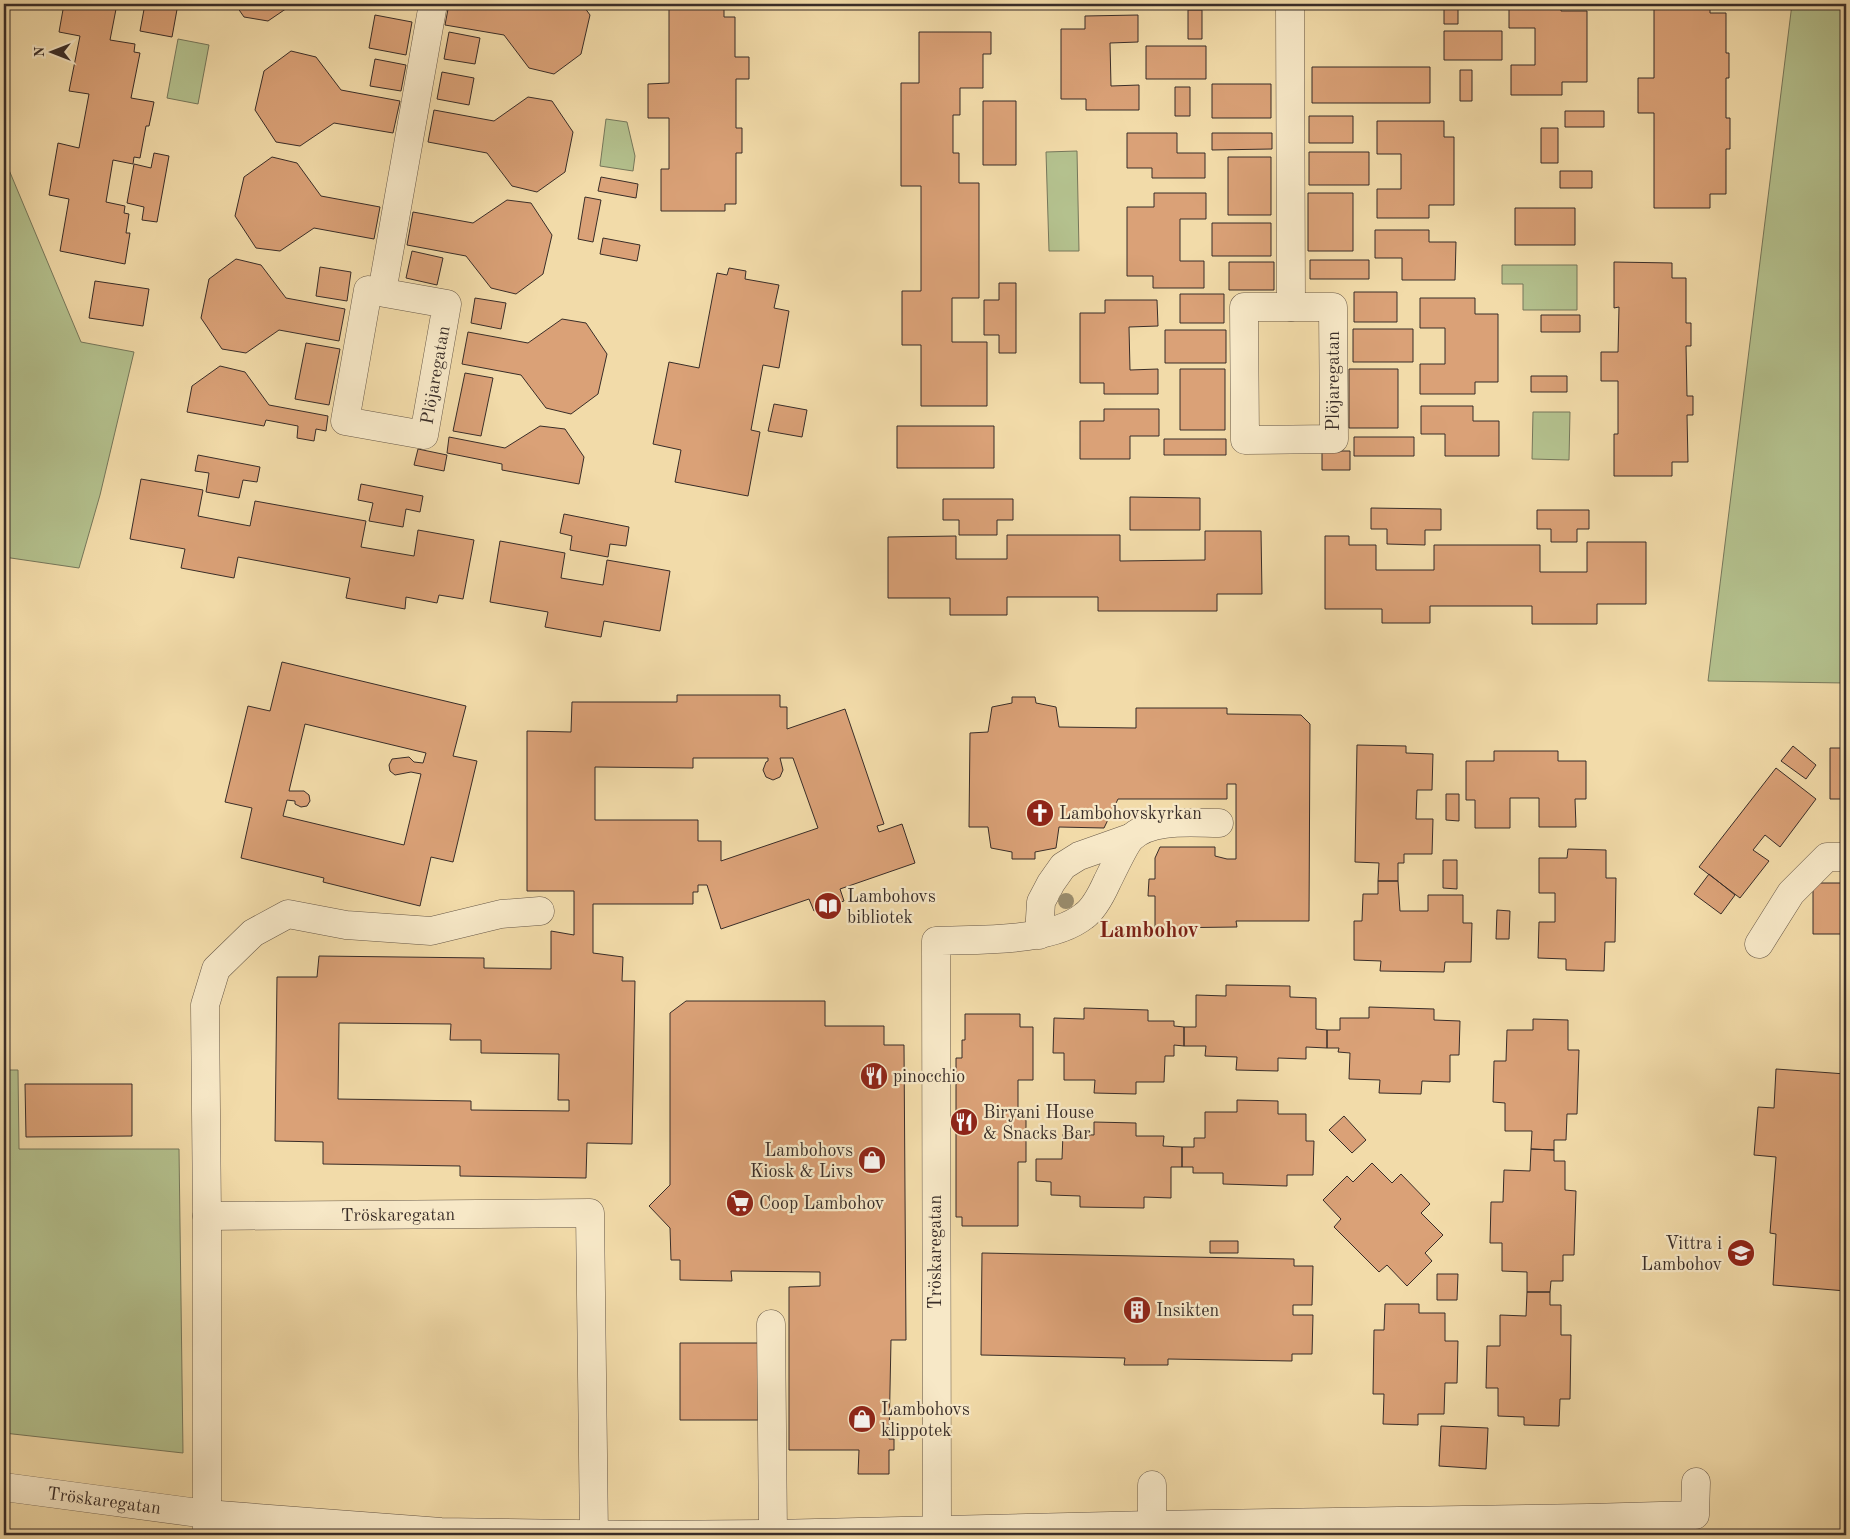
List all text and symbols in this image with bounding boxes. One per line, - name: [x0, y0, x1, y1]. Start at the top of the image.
- north arrow: [28, 28, 78, 78]
- text: N: [33, 46, 47, 57]
- street label: Plöjaregatan: [418, 324, 454, 426]
- street label: Plöjaregatan: [1325, 331, 1343, 431]
- church icon: Lambohovskyrkan: [1025, 798, 1055, 828]
- place label: Lambohovskyrkan: [1059, 805, 1202, 823]
- place label: Lambohovs bibliotek: [847, 888, 936, 927]
- library icon: Lambohovs bibliotek: [813, 891, 843, 921]
- district label: Lambohov: [1099, 920, 1199, 942]
- restaurant icon: pinocchio: [859, 1061, 889, 1091]
- place label: pinocchio: [893, 1068, 965, 1086]
- place label: Biryani House & Snacks Bar: [983, 1104, 1094, 1143]
- restaurant icon: Biryani House & Snacks Bar: [949, 1107, 979, 1137]
- place label: Lambohovs Kiosk & Livs: [750, 1142, 853, 1181]
- shop icon: Lambohovs Kiosk & Livs: [857, 1145, 887, 1175]
- supermarket icon: Coop Lambohov: [725, 1188, 755, 1218]
- place label: Coop Lambohov: [759, 1195, 885, 1213]
- street label: Tröskaregatan: [927, 1195, 945, 1309]
- street label: Tröskaregatan: [341, 1206, 456, 1225]
- place label: Vittra i Lambohov: [1641, 1235, 1722, 1274]
- school or university icon: Vittra i Lambohov: [1726, 1238, 1756, 1268]
- building icon: Insikten: [1122, 1295, 1152, 1325]
- place label: Insikten: [1156, 1302, 1219, 1320]
- place label: Lambohovs klippotek: [881, 1401, 970, 1440]
- shop icon: Lambohovs klippotek: [847, 1404, 877, 1434]
- street label: Tröskaregatan: [46, 1485, 162, 1518]

